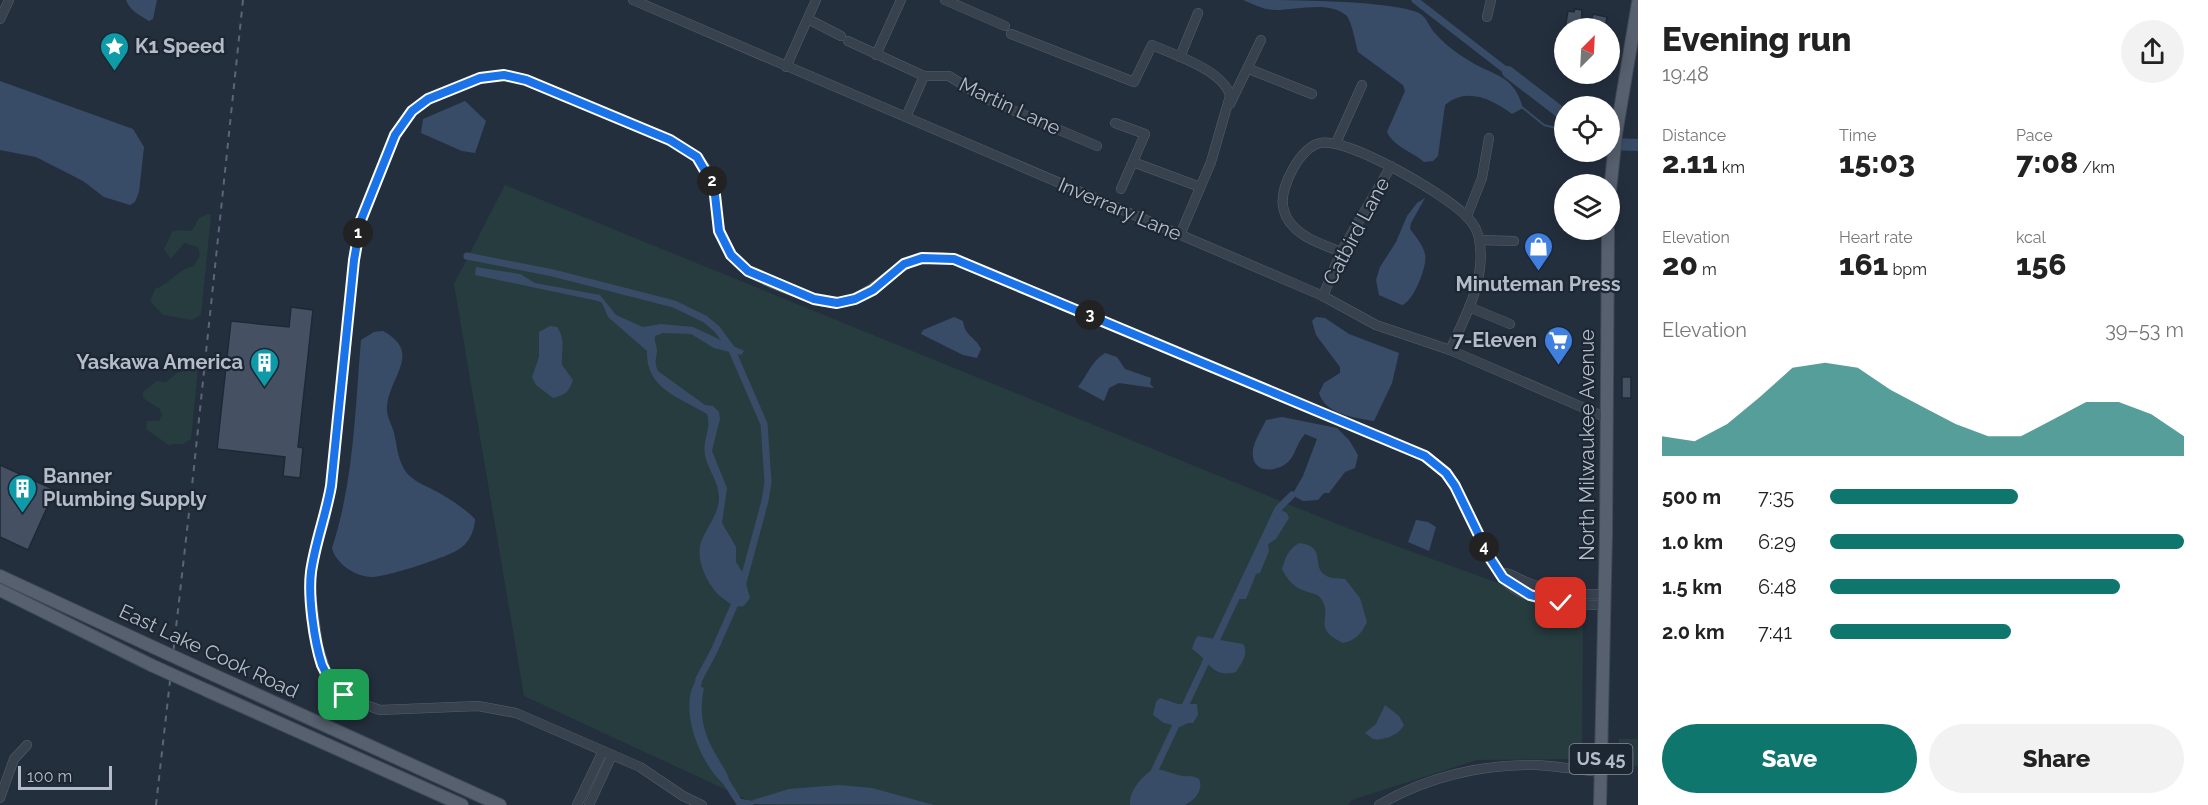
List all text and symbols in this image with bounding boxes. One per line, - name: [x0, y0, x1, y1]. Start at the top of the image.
- north arrow: [1554, 18, 1620, 84]
- map controls: [1554, 18, 1620, 240]
- text: Evening run: [1662, 20, 1852, 59]
- button: share: [2121, 20, 2184, 83]
- place icon: K1 Speed: [98, 30, 130, 72]
- place label: K1 Speed: [135, 34, 225, 58]
- text: 19:48: [1662, 62, 1709, 86]
- street label: Martin Lane: [955, 72, 1065, 140]
- button: locate: [1554, 96, 1620, 162]
- text: Distance: [1662, 126, 1726, 145]
- text: Time: [1839, 126, 1876, 145]
- text: Pace: [2016, 126, 2053, 145]
- text: 2.11: [1662, 145, 1718, 180]
- text: 15:03: [1839, 145, 1915, 180]
- text: 7:08: [2016, 145, 2078, 180]
- text: km: [1718, 158, 1745, 177]
- text: /km: [2078, 158, 2115, 177]
- pin: 2: [697, 166, 727, 196]
- text: 2: [707, 171, 717, 190]
- street label: Inverrary Lane: [1055, 172, 1186, 246]
- street label: Catbird Lane: [1318, 173, 1394, 289]
- button: layers: [1554, 174, 1620, 240]
- pin: 1: [343, 218, 373, 248]
- text: 1: [354, 223, 362, 242]
- text: Elevation: [1662, 228, 1730, 247]
- text: Heart rate: [1839, 228, 1913, 247]
- text: kcal: [2016, 228, 2046, 247]
- shop icon: Minuteman Press: [1522, 230, 1554, 272]
- text: 20: [1662, 247, 1698, 282]
- text: 161: [1839, 247, 1888, 282]
- text: 156: [2016, 247, 2067, 282]
- text: m: [1698, 260, 1717, 279]
- text: bpm: [1888, 260, 1927, 279]
- place label: Minuteman Press: [1455, 272, 1621, 296]
- pin: 3: [1075, 300, 1105, 330]
- text: 3: [1086, 305, 1094, 324]
- text: Elevation: [1662, 318, 1747, 342]
- text: 39–53 m: [2105, 318, 2184, 342]
- supermarket icon: 7-Eleven: [1542, 324, 1574, 366]
- place label: 7-Eleven: [1453, 328, 1537, 352]
- street label: North Milwaukee Avenue: [1575, 329, 1599, 561]
- building icon: Yaskawa America: [248, 346, 280, 388]
- place label: Yaskawa America: [76, 350, 243, 374]
- place label: Banner Plumbing Supply: [43, 464, 207, 511]
- building icon: Banner Plumbing Supply: [6, 472, 38, 514]
- text: 500 m: [1662, 485, 1721, 509]
- text: 7:35: [1758, 485, 1794, 509]
- text: 1.0 km: [1662, 530, 1723, 554]
- text: 6:29: [1758, 530, 1796, 554]
- pin: 4: [1469, 532, 1499, 562]
- text: 4: [1479, 537, 1489, 556]
- text: 1.5 km: [1662, 575, 1722, 599]
- text: 6:48: [1758, 575, 1797, 599]
- pin: [1535, 577, 1586, 628]
- icon: check: [1544, 586, 1577, 619]
- street label: East Lake Cook Road: [115, 599, 303, 703]
- text: 2.0 km: [1662, 620, 1725, 644]
- text: 7:41: [1758, 620, 1792, 644]
- pin: [318, 669, 369, 720]
- icon: arrive: [327, 678, 360, 711]
- button: Save: [1662, 724, 1917, 793]
- button: Share: [1929, 724, 2184, 793]
- road number: US 45: [1570, 744, 1632, 774]
- scale bar: [18, 763, 112, 790]
- text: 100 m: [27, 767, 72, 786]

